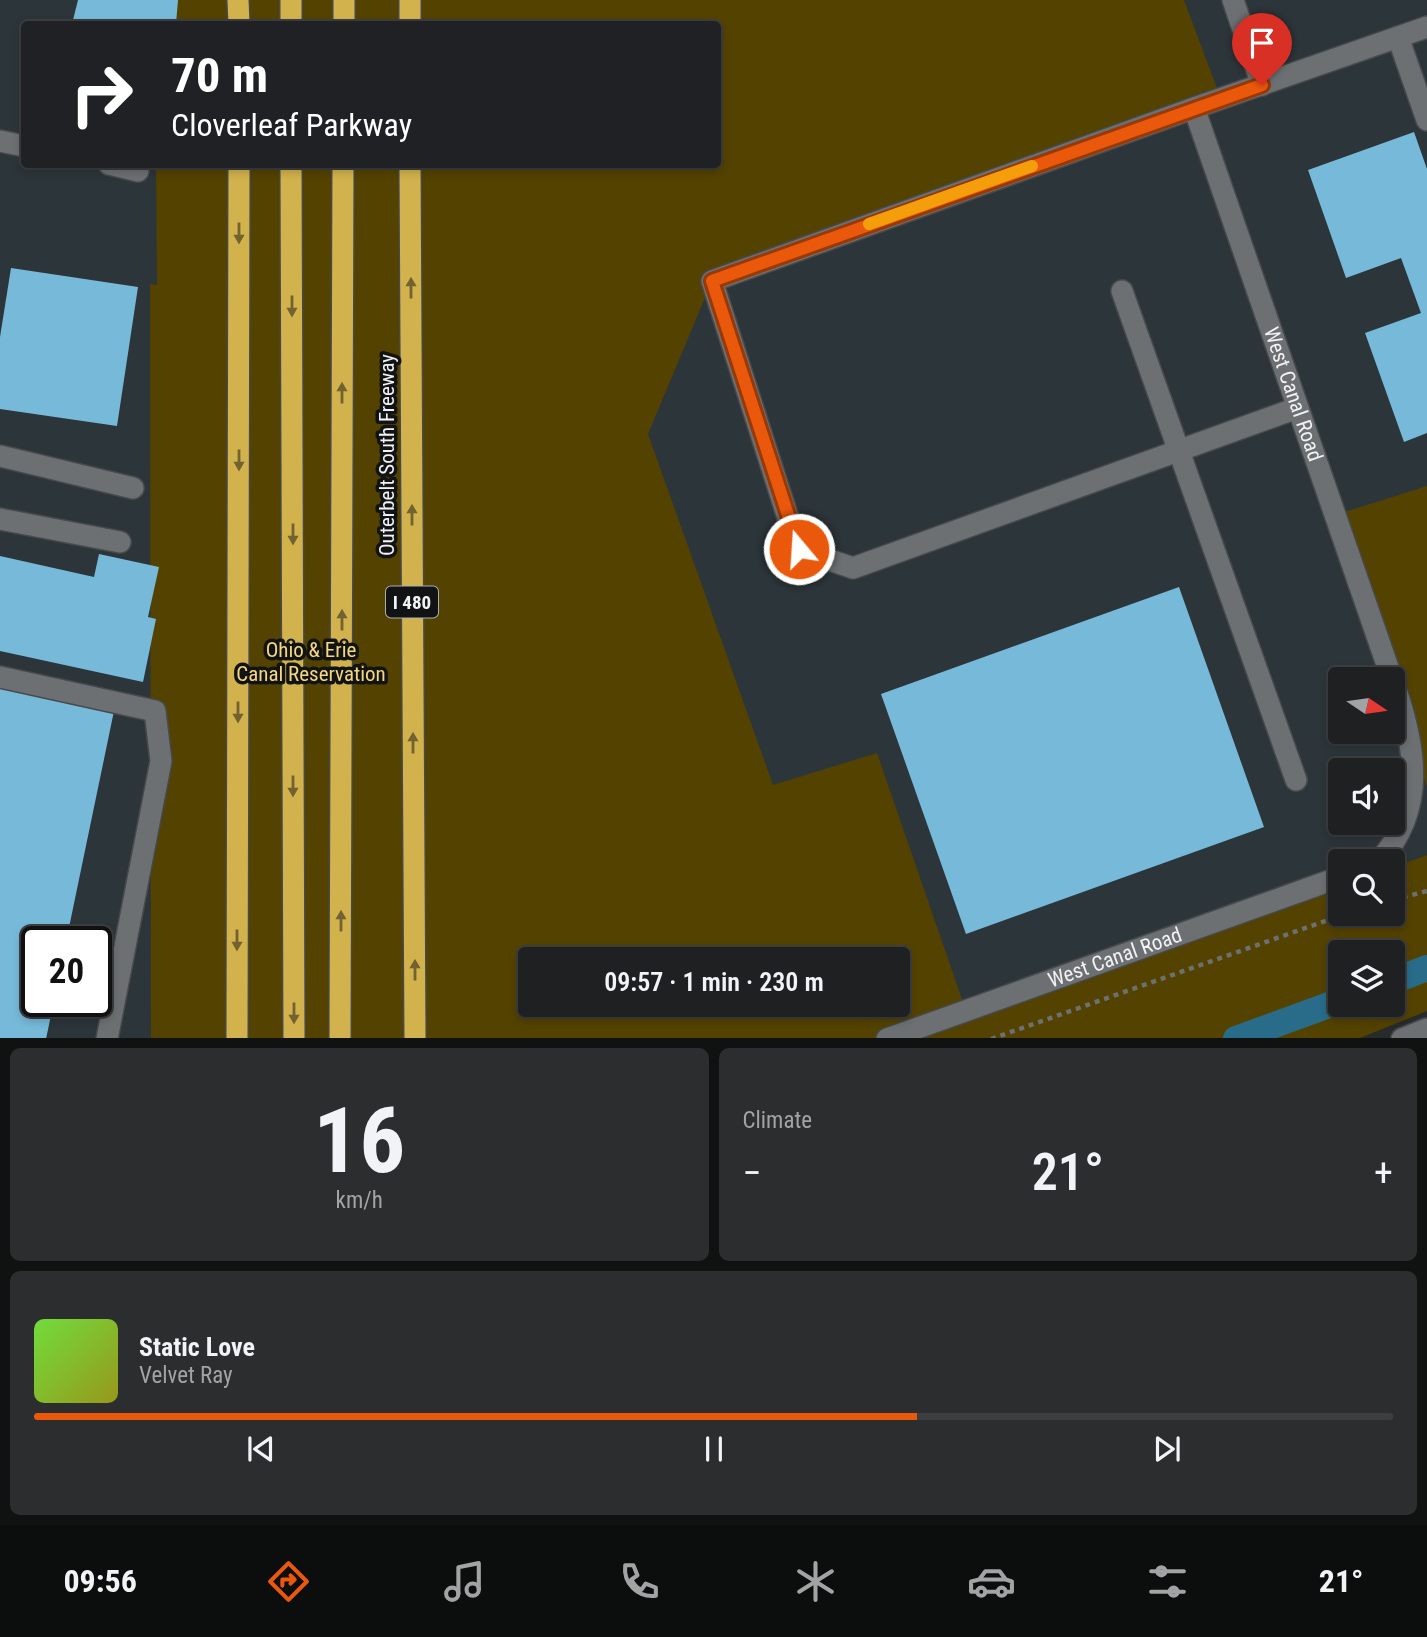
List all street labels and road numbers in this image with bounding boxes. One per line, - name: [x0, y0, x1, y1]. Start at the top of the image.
- street label: West Canal Road: [1259, 324, 1328, 464]
- street label: Outerbelt South Freeway: [375, 354, 399, 556]
- road number: I 480: [386, 586, 438, 618]
- street label: West Canal Road: [1045, 923, 1185, 992]

